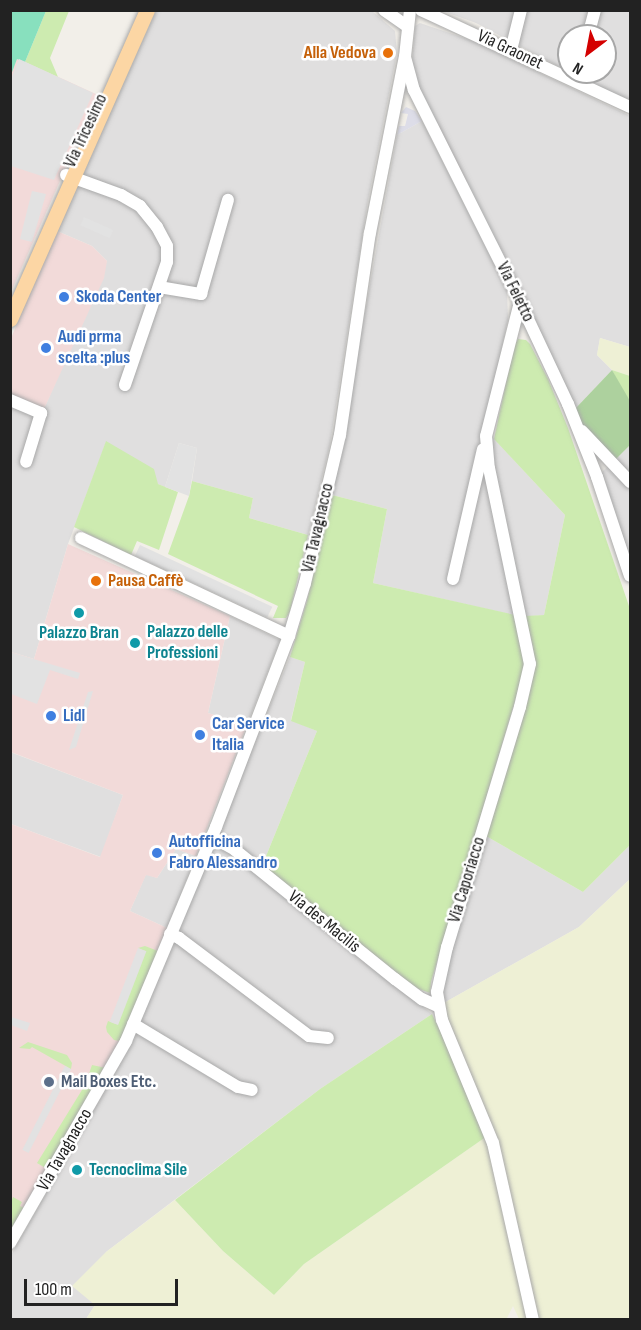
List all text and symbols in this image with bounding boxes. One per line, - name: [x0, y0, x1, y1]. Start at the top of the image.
- north arrow: [557, 24, 617, 84]
- street label: Via Graonet: [474, 25, 546, 75]
- place label: Alla Vedova: [304, 42, 376, 64]
- marker: Alla Vedova: [381, 46, 395, 60]
- text: N: [570, 58, 587, 78]
- street label: Via Tricesimo: [60, 91, 112, 171]
- street label: Via Feletto: [491, 259, 539, 325]
- place label: Skoda Center: [76, 286, 161, 308]
- marker: Skoda Center: [57, 290, 71, 304]
- place label: Audi prma scelta :plus: [58, 327, 130, 370]
- marker: Audi prma scelta :plus: [39, 341, 53, 355]
- street label: Via Tavagnacco: [297, 481, 339, 575]
- place label: Pausa Caffè: [108, 570, 183, 592]
- marker: Pausa Caffè: [89, 574, 103, 588]
- marker: Palazzo Bran: [72, 606, 86, 620]
- place label: Palazzo Bran: [39, 622, 119, 644]
- place label: Palazzo delle Professioni: [147, 622, 228, 664]
- marker: Palazzo delle Professioni: [128, 636, 142, 650]
- place label: Lidl: [63, 705, 85, 727]
- marker: Lidl: [44, 709, 58, 723]
- place label: Car Service Italia: [212, 714, 285, 756]
- marker: Car Service Italia: [193, 728, 207, 742]
- place label: Autofficina Fabro Alessandro: [169, 832, 277, 874]
- street label: Via Caporiacco: [444, 834, 490, 926]
- marker: Autofficina Fabro Alessandro: [150, 846, 164, 860]
- street label: Via des Macilis: [283, 886, 365, 958]
- place label: Mail Boxes Etc.: [61, 1071, 156, 1093]
- marker: Mail Boxes Etc.: [42, 1075, 56, 1089]
- street label: Via Tavagnacco: [33, 1105, 97, 1195]
- place label: Tecnoclima Sile: [89, 1159, 187, 1181]
- marker: Tecnoclima Sile: [70, 1163, 84, 1177]
- scale bar: [27, 1267, 182, 1305]
- text: 100 m: [35, 1279, 72, 1300]

